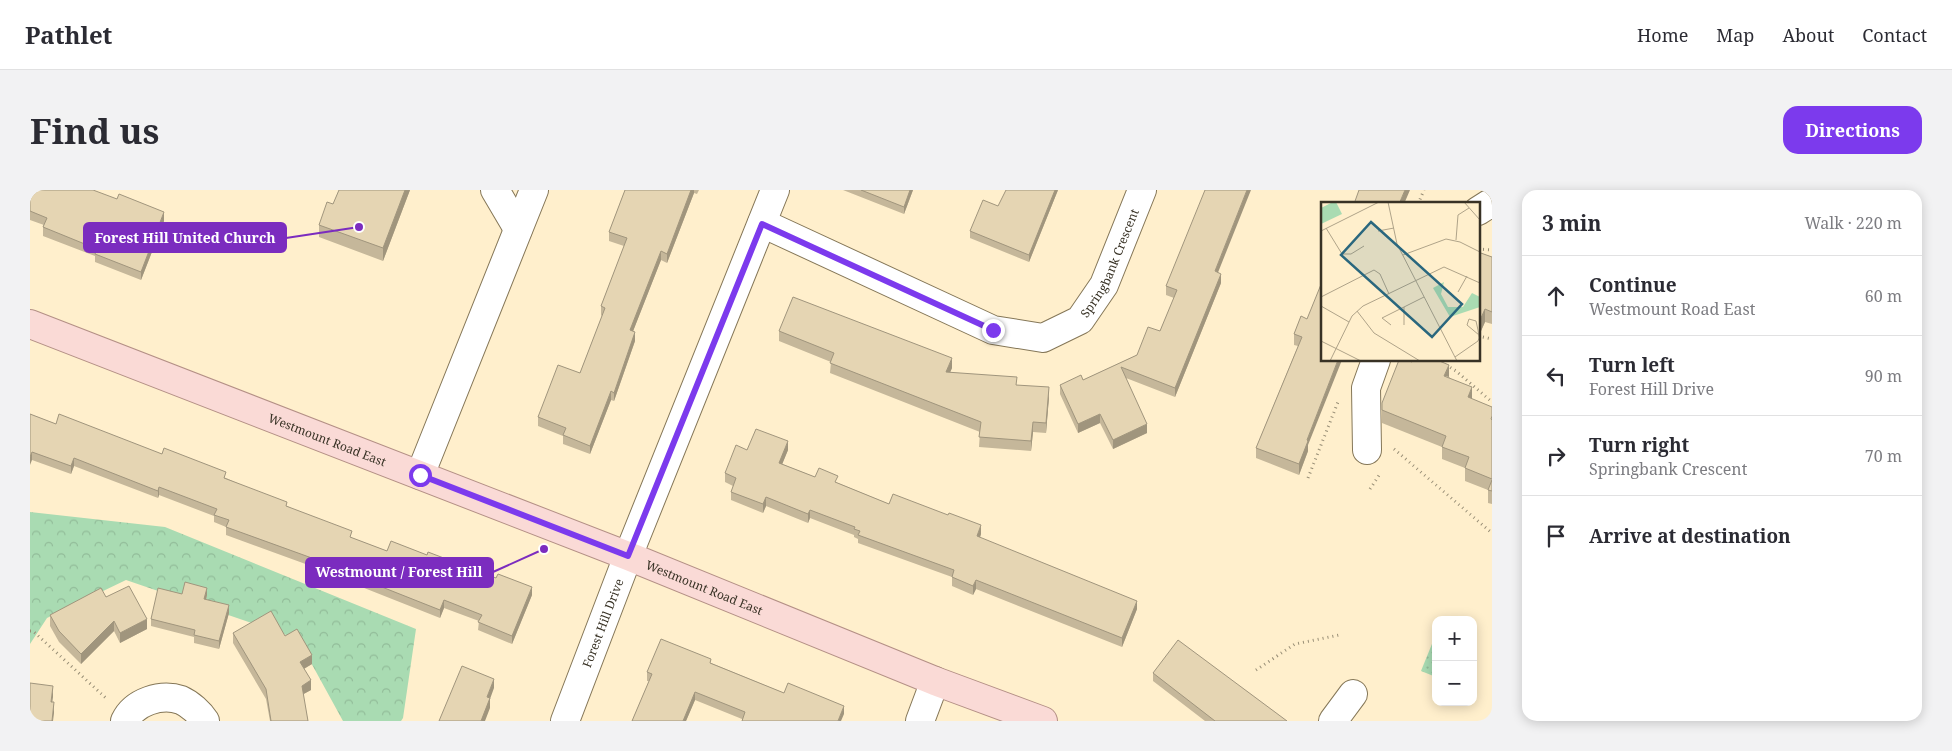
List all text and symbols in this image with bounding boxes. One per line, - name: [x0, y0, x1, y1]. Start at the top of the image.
- text: Pathlet: [25, 18, 112, 51]
- text: Home: [1637, 23, 1688, 47]
- text: Map: [1716, 23, 1754, 47]
- text: About: [1782, 23, 1834, 47]
- text: Contact: [1862, 23, 1927, 47]
- button: Directions: [1783, 106, 1922, 154]
- text: Find us: [30, 107, 159, 154]
- inset map: [1321, 202, 1480, 361]
- street label: Springbank Crescent: [1076, 206, 1142, 321]
- text: 3 min: [1542, 209, 1601, 237]
- text: Walk · 220 m: [1805, 212, 1902, 234]
- callout: Forest Hill United Church: [84, 223, 286, 252]
- text: Forest Hill United Church: [94, 228, 276, 247]
- text: Continue: [1589, 272, 1677, 298]
- icon: ahead: [1542, 282, 1570, 310]
- text: 60 m: [1865, 285, 1902, 307]
- text: Westmount Road East: [1589, 298, 1755, 320]
- route end: [982, 319, 1005, 342]
- text: Turn left: [1589, 352, 1675, 378]
- icon: left: [1542, 362, 1570, 390]
- text: 90 m: [1865, 365, 1902, 387]
- text: Forest Hill Drive: [1589, 378, 1714, 400]
- street label: Westmount Road East: [266, 409, 389, 470]
- text: Turn right: [1589, 432, 1689, 458]
- icon: right: [1542, 442, 1570, 470]
- text: 70 m: [1865, 445, 1902, 467]
- text: Springbank Crescent: [1589, 458, 1747, 480]
- route start: [409, 464, 432, 487]
- icon: arrive: [1542, 522, 1570, 550]
- text: Arrive at destination: [1589, 523, 1791, 549]
- street label: Westmount Road East: [643, 556, 766, 619]
- callout: Westmount / Forest Hill: [306, 558, 493, 587]
- text: Westmount / Forest Hill: [316, 562, 483, 581]
- street label: Forest Hill Drive: [578, 576, 627, 670]
- map controls: [1432, 616, 1477, 706]
- button: +: [1432, 616, 1477, 661]
- button: −: [1432, 661, 1477, 706]

